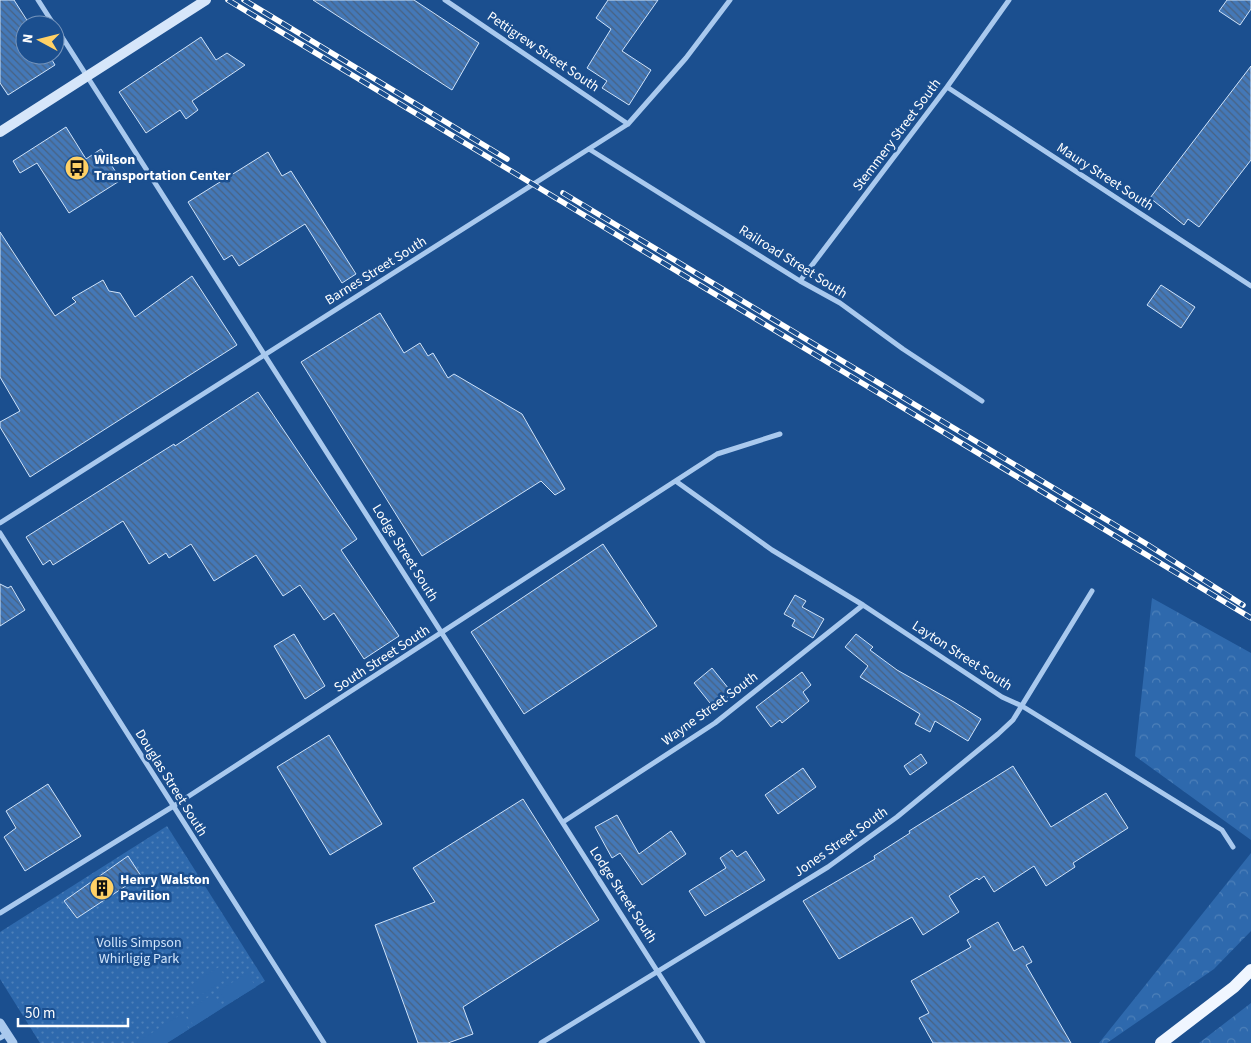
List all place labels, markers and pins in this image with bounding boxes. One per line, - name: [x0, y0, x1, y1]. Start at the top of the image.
- place label: Wilson Transportation Center: [94, 150, 231, 186]
- bus stop icon: Wilson Transportation Center: [64, 155, 90, 181]
- place label: Henry Walston Pavilion: [120, 870, 210, 906]
- building icon: Henry Walston Pavilion: [89, 875, 115, 901]

